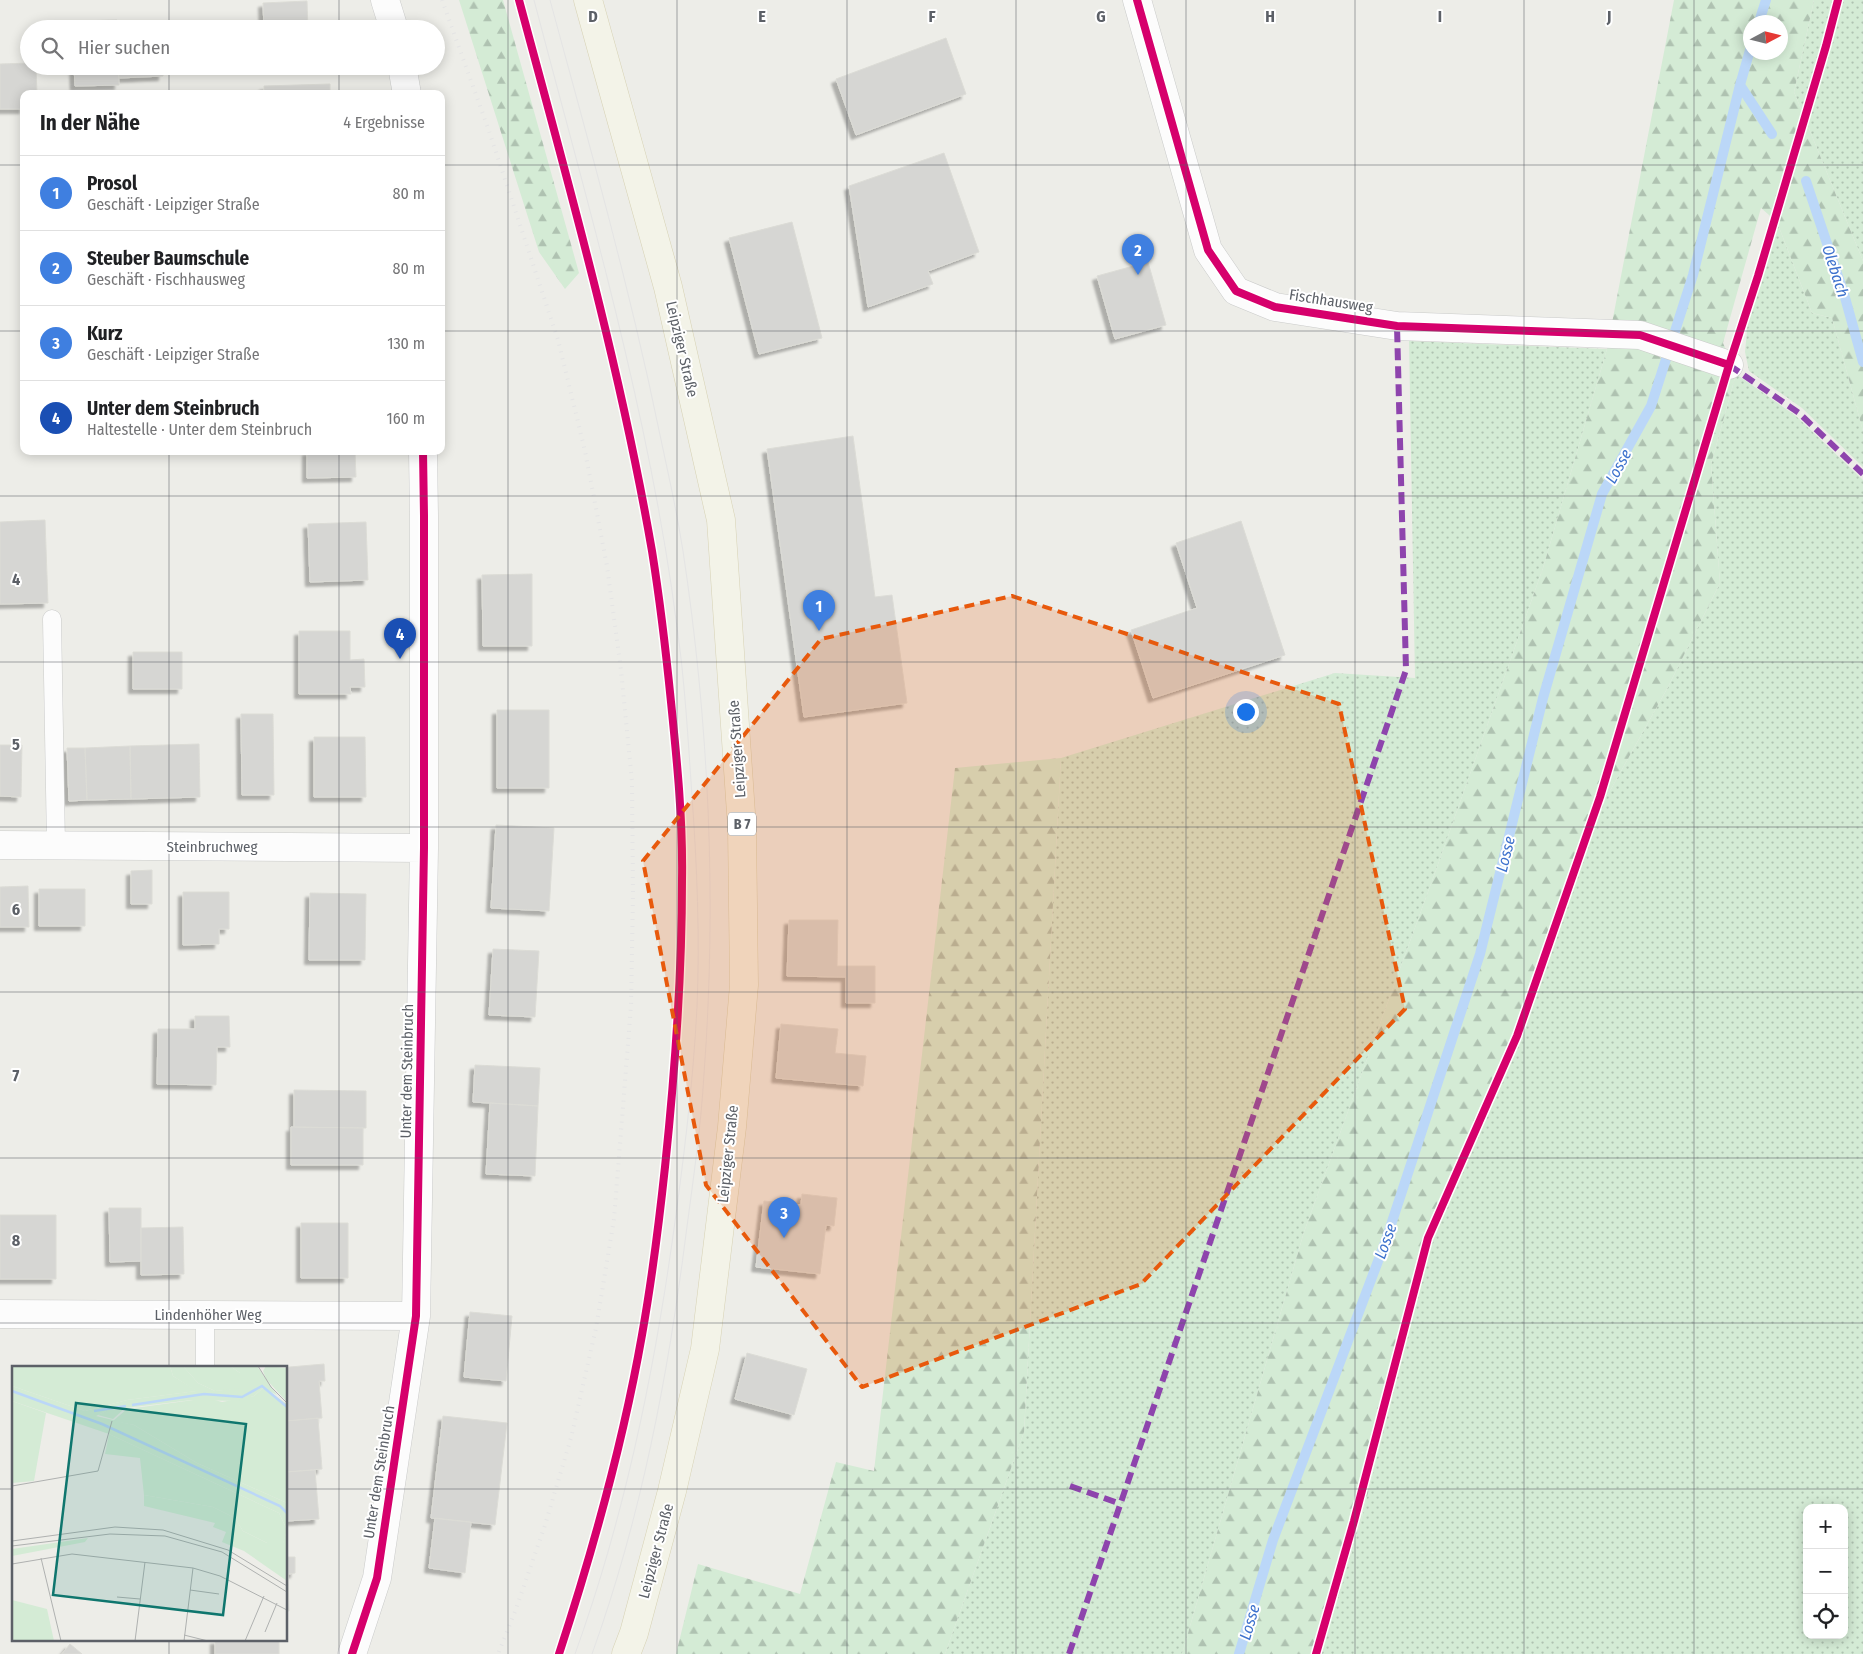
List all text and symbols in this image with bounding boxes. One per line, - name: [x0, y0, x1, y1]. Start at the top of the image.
- text: D: [588, 7, 598, 26]
- text: E: [758, 7, 766, 26]
- text: F: [928, 7, 936, 26]
- text: G: [1096, 7, 1106, 26]
- text: H: [1265, 7, 1275, 26]
- text: I: [1438, 7, 1442, 26]
- text: J: [1606, 7, 1611, 26]
- north arrow: [1743, 15, 1788, 60]
- search box: [20, 20, 445, 75]
- icon: search: [38, 34, 66, 62]
- text: Hier suchen: [78, 36, 170, 59]
- text: In der Nähe: [40, 110, 140, 136]
- text: 4 Ergebnisse: [343, 113, 425, 132]
- text: Prosol: [87, 172, 137, 195]
- text: 1: [53, 184, 59, 203]
- text: 80 m: [393, 184, 425, 203]
- text: Geschäft · Leipziger Straße: [87, 195, 260, 214]
- pin: 2: [1122, 234, 1154, 275]
- water label: Olebach: [1818, 243, 1853, 300]
- text: Steuber Baumschule: [87, 247, 249, 270]
- text: 2: [52, 259, 60, 278]
- text: 80 m: [393, 259, 425, 278]
- text: Geschäft · Fischhausweg: [87, 270, 245, 289]
- street label: Fischhausweg: [1288, 286, 1374, 316]
- street label: Leipziger Straße: [662, 299, 702, 399]
- text: Kurz: [87, 322, 122, 345]
- text: 3: [52, 334, 60, 353]
- text: 130 m: [387, 334, 425, 353]
- text: Geschäft · Leipziger Straße: [87, 345, 260, 364]
- text: Unter dem Steinbruch: [87, 397, 260, 420]
- text: 4: [52, 409, 60, 428]
- text: 160 m: [386, 409, 425, 428]
- text: Haltestelle · Unter dem Steinbruch: [87, 420, 312, 439]
- water label: Losse: [1601, 446, 1636, 487]
- text: 4: [12, 570, 20, 589]
- pin: 1: [803, 590, 835, 631]
- pin: 4: [384, 618, 416, 659]
- your location: [1233, 699, 1259, 725]
- street label: Leipziger Straße: [725, 700, 749, 798]
- text: 5: [12, 735, 20, 754]
- road number: B 7: [728, 812, 756, 836]
- water label: Losse: [1492, 834, 1519, 874]
- street label: Steinbruchweg: [167, 838, 257, 856]
- text: 6: [12, 900, 20, 919]
- street label: Unter dem Steinbruch: [397, 1004, 417, 1138]
- text: 7: [13, 1066, 20, 1085]
- street label: Leipziger Straße: [714, 1104, 742, 1204]
- pin: 3: [768, 1197, 800, 1238]
- water label: Losse: [1370, 1221, 1401, 1261]
- text: 8: [12, 1231, 21, 1250]
- street label: Lindenhöher Weg: [154, 1306, 262, 1324]
- inset map: [12, 1366, 288, 1642]
- street label: Unter dem Steinbruch: [360, 1404, 398, 1540]
- street label: Leipziger Straße: [635, 1501, 677, 1601]
- map controls: [1803, 1504, 1848, 1639]
- button: +: [1803, 1504, 1848, 1549]
- button: −: [1803, 1549, 1848, 1594]
- button: locate: [1803, 1594, 1848, 1639]
- water label: Losse: [1235, 1602, 1264, 1642]

